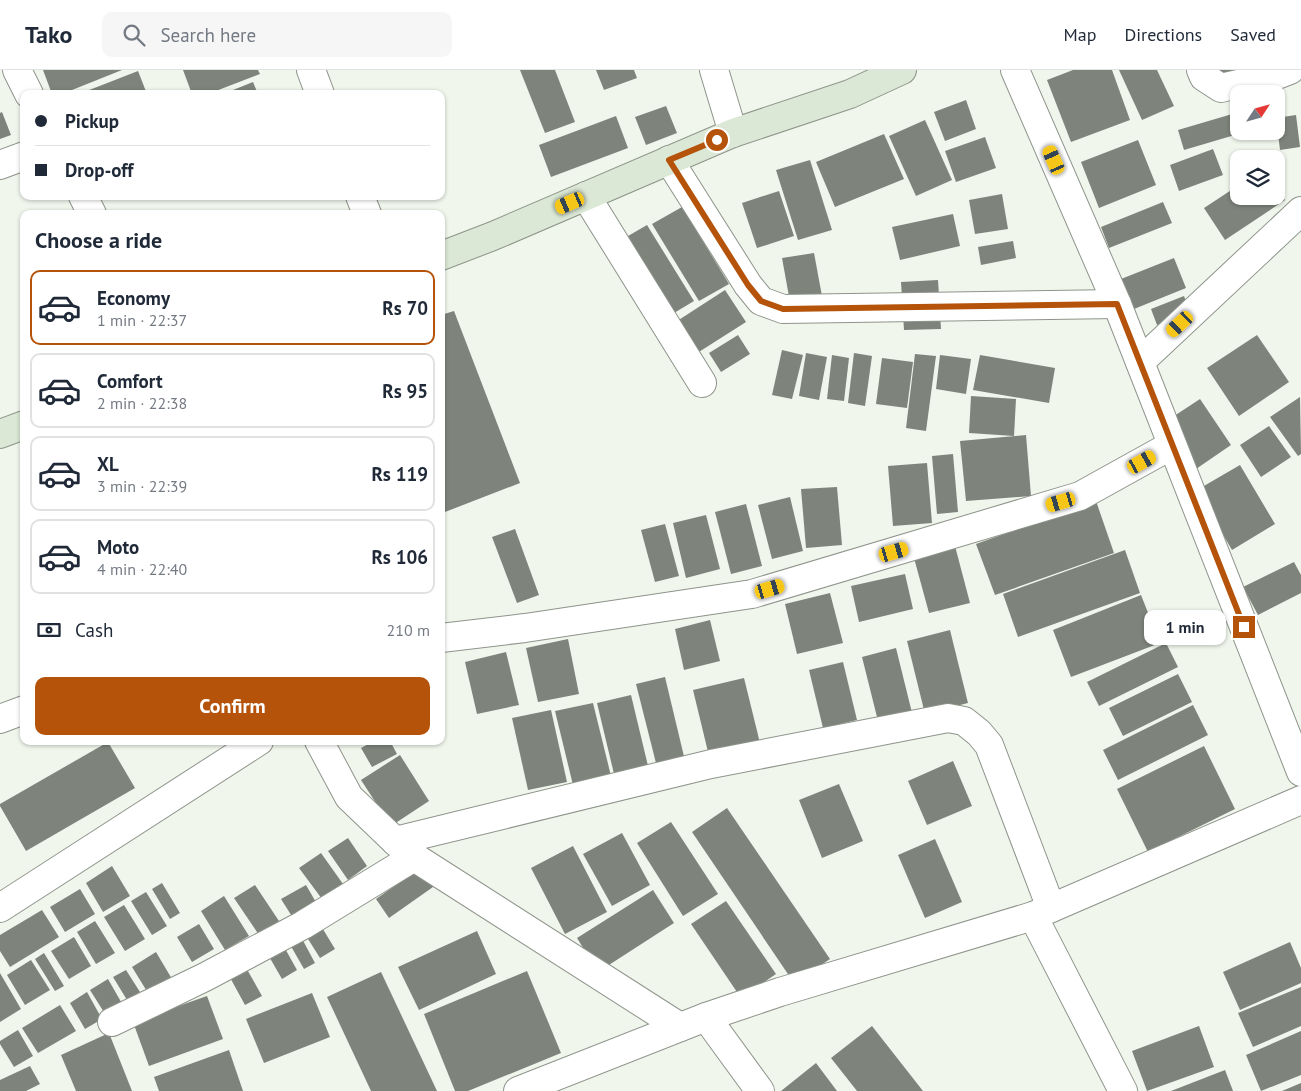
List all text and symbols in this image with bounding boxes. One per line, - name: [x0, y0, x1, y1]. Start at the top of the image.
- search box: [102, 12, 452, 57]
- text: Tako: [25, 19, 72, 50]
- icon: search: [120, 21, 148, 49]
- text: Search here: [160, 23, 256, 47]
- text: Map: [1064, 23, 1096, 46]
- text: Directions: [1124, 23, 1202, 46]
- text: Saved: [1230, 23, 1276, 46]
- north arrow: [1230, 85, 1285, 140]
- map controls: [1230, 85, 1285, 205]
- text: Pickup: [65, 109, 119, 133]
- route start: [706, 129, 728, 151]
- car: [1041, 143, 1066, 177]
- button: layers: [1230, 150, 1285, 205]
- text: Drop-off: [65, 158, 133, 182]
- car: [553, 190, 586, 216]
- text: Choose a ride: [35, 226, 162, 254]
- icon: car: [37, 285, 82, 330]
- text: Economy: [97, 286, 170, 310]
- text: Rs 70: [382, 296, 428, 320]
- car: [1163, 308, 1196, 340]
- text: 1 min · 22:37: [97, 310, 187, 330]
- icon: car: [37, 368, 82, 413]
- text: Comfort: [97, 369, 163, 393]
- text: Rs 95: [382, 379, 428, 403]
- text: 2 min · 22:38: [97, 393, 187, 413]
- car: [1125, 448, 1158, 476]
- icon: car: [37, 451, 82, 496]
- text: XL: [97, 452, 119, 476]
- text: Rs 119: [371, 462, 428, 486]
- text: 3 min · 22:39: [97, 476, 187, 496]
- car: [1044, 491, 1077, 513]
- icon: car: [37, 534, 82, 579]
- text: Moto: [97, 535, 139, 559]
- car: [877, 541, 910, 563]
- text: Rs 106: [371, 545, 428, 569]
- text: 4 min · 22:40: [97, 559, 187, 579]
- car: [753, 578, 786, 600]
- callout: 1 min: [1144, 610, 1226, 644]
- icon: cash: [35, 616, 63, 644]
- route end: [1233, 616, 1255, 638]
- text: 1 min: [1165, 617, 1205, 637]
- text: Cash: [75, 618, 113, 642]
- text: 210 m: [387, 620, 430, 640]
- button: Confirm: [35, 677, 430, 735]

